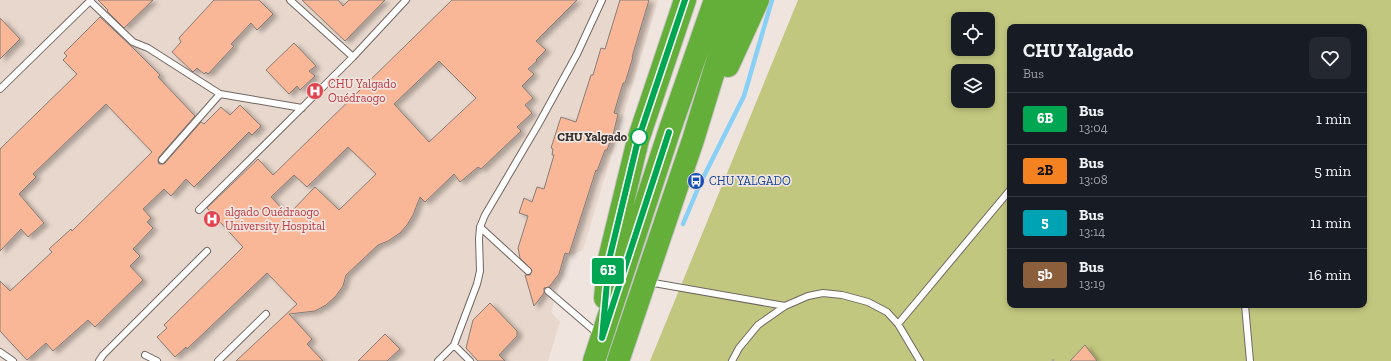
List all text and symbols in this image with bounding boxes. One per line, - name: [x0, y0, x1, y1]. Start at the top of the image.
- map controls: [951, 12, 995, 108]
- button: locate: [951, 12, 995, 56]
- button: heart: [1309, 37, 1351, 79]
- text: CHU Yalgado: [1023, 39, 1134, 62]
- button: layers: [951, 64, 995, 108]
- text: Bus: [1023, 66, 1044, 81]
- place label: CHU Yalgado Ouédraogo: [328, 77, 396, 105]
- hospital icon: CHU Yalgado Ouédraogo: [305, 81, 325, 101]
- text: Bus: [1079, 102, 1104, 120]
- text: 6B: [1037, 110, 1053, 127]
- text: 1 min: [1316, 110, 1351, 128]
- text: 13:04: [1079, 120, 1108, 135]
- marker: CHU Yalgado: [630, 128, 648, 146]
- place label: CHU Yalgado: [557, 130, 628, 144]
- text: Bus: [1079, 154, 1104, 172]
- text: 2B: [1037, 162, 1053, 179]
- text: 5 min: [1314, 162, 1351, 180]
- bus stop icon: CHU YALGADO: [686, 171, 706, 191]
- text: 13:08: [1079, 172, 1108, 187]
- place label: CHU YALGADO: [709, 174, 791, 188]
- place label: algado Ouédraogo University Hospital: [225, 205, 325, 233]
- text: Bus: [1079, 206, 1104, 224]
- hospital icon: algado Ouédraogo University Hospital: [202, 209, 222, 229]
- text: 5: [1041, 214, 1049, 231]
- text: 11 min: [1310, 214, 1351, 232]
- text: 13:14: [1079, 224, 1105, 239]
- line badge: 6B: [590, 258, 626, 284]
- text: Bus: [1079, 258, 1104, 276]
- text: 6B: [600, 262, 616, 279]
- text: 5b: [1037, 266, 1053, 283]
- text: 16 min: [1308, 266, 1351, 284]
- text: 13:19: [1079, 276, 1105, 291]

